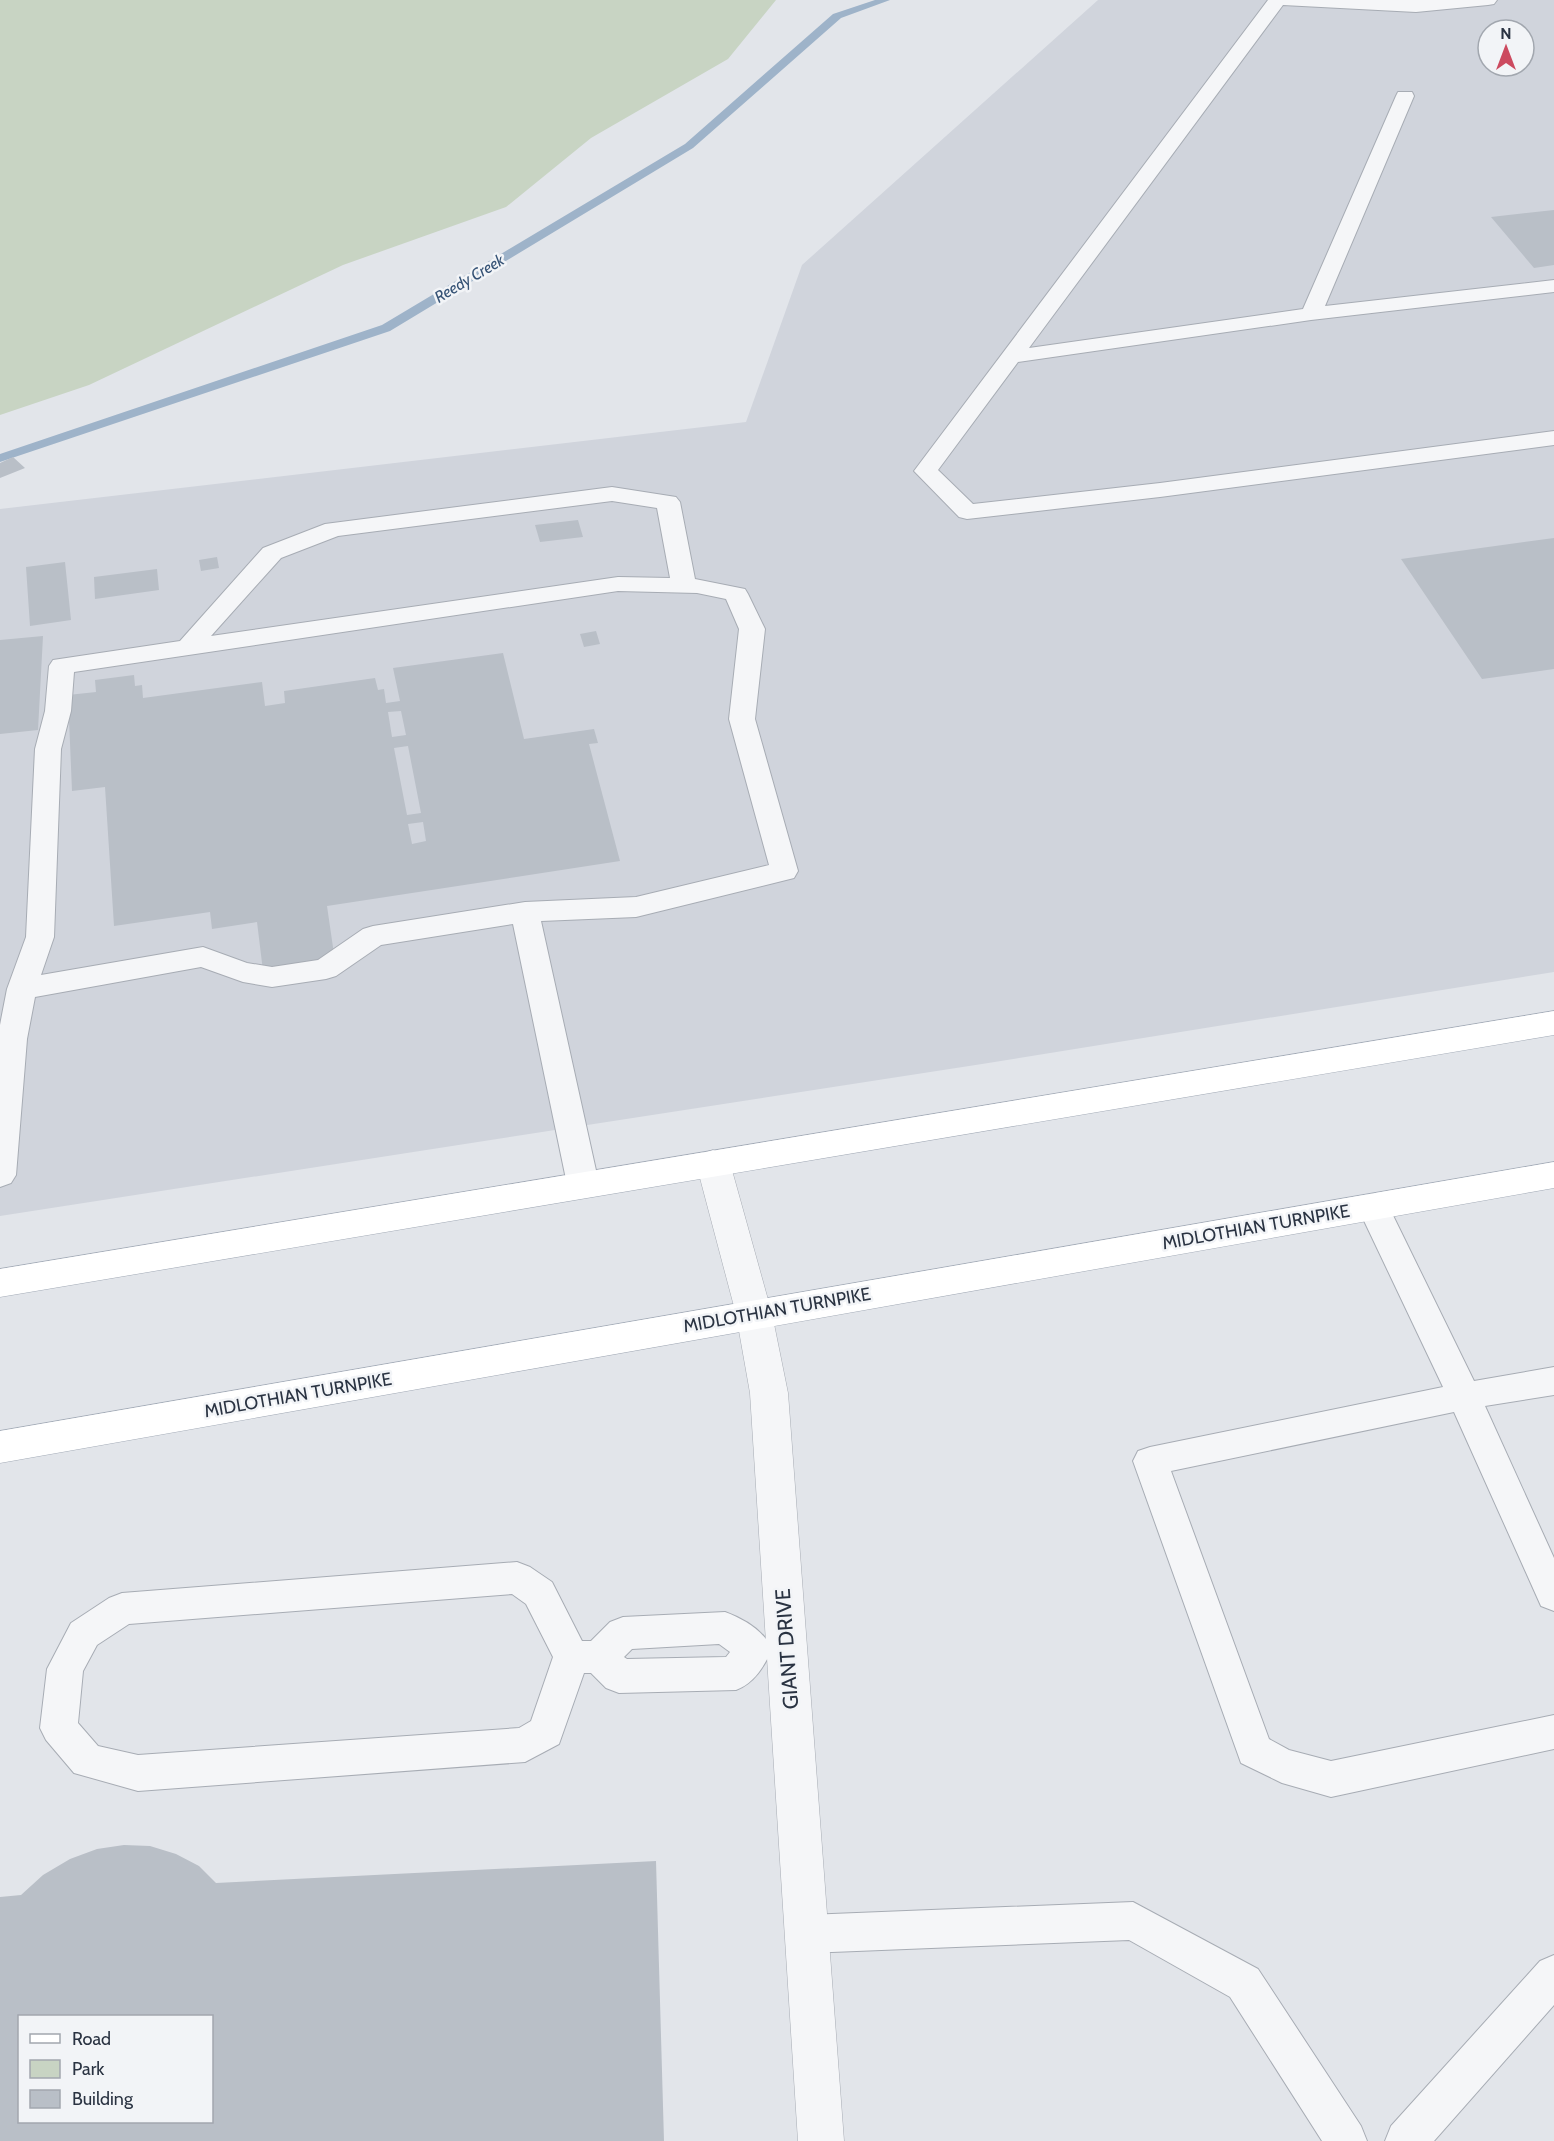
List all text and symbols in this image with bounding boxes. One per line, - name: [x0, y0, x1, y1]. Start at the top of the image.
- north arrow: [1476, 18, 1536, 78]
- text: N: [1500, 24, 1512, 43]
- water label: Reedy Creek: [431, 250, 508, 307]
- street label: MIDLOTHIAN TURNPIKE: [1160, 1200, 1352, 1254]
- street label: MIDLOTHIAN TURNPIKE: [681, 1283, 873, 1337]
- street label: MIDLOTHIAN TURNPIKE: [202, 1368, 394, 1422]
- street label: GIANT DRIVE: [770, 1588, 803, 1710]
- legend: [18, 2015, 213, 2123]
- text: Road: [72, 2028, 111, 2050]
- text: Park: [72, 2058, 105, 2080]
- text: Building: [72, 2088, 134, 2110]

